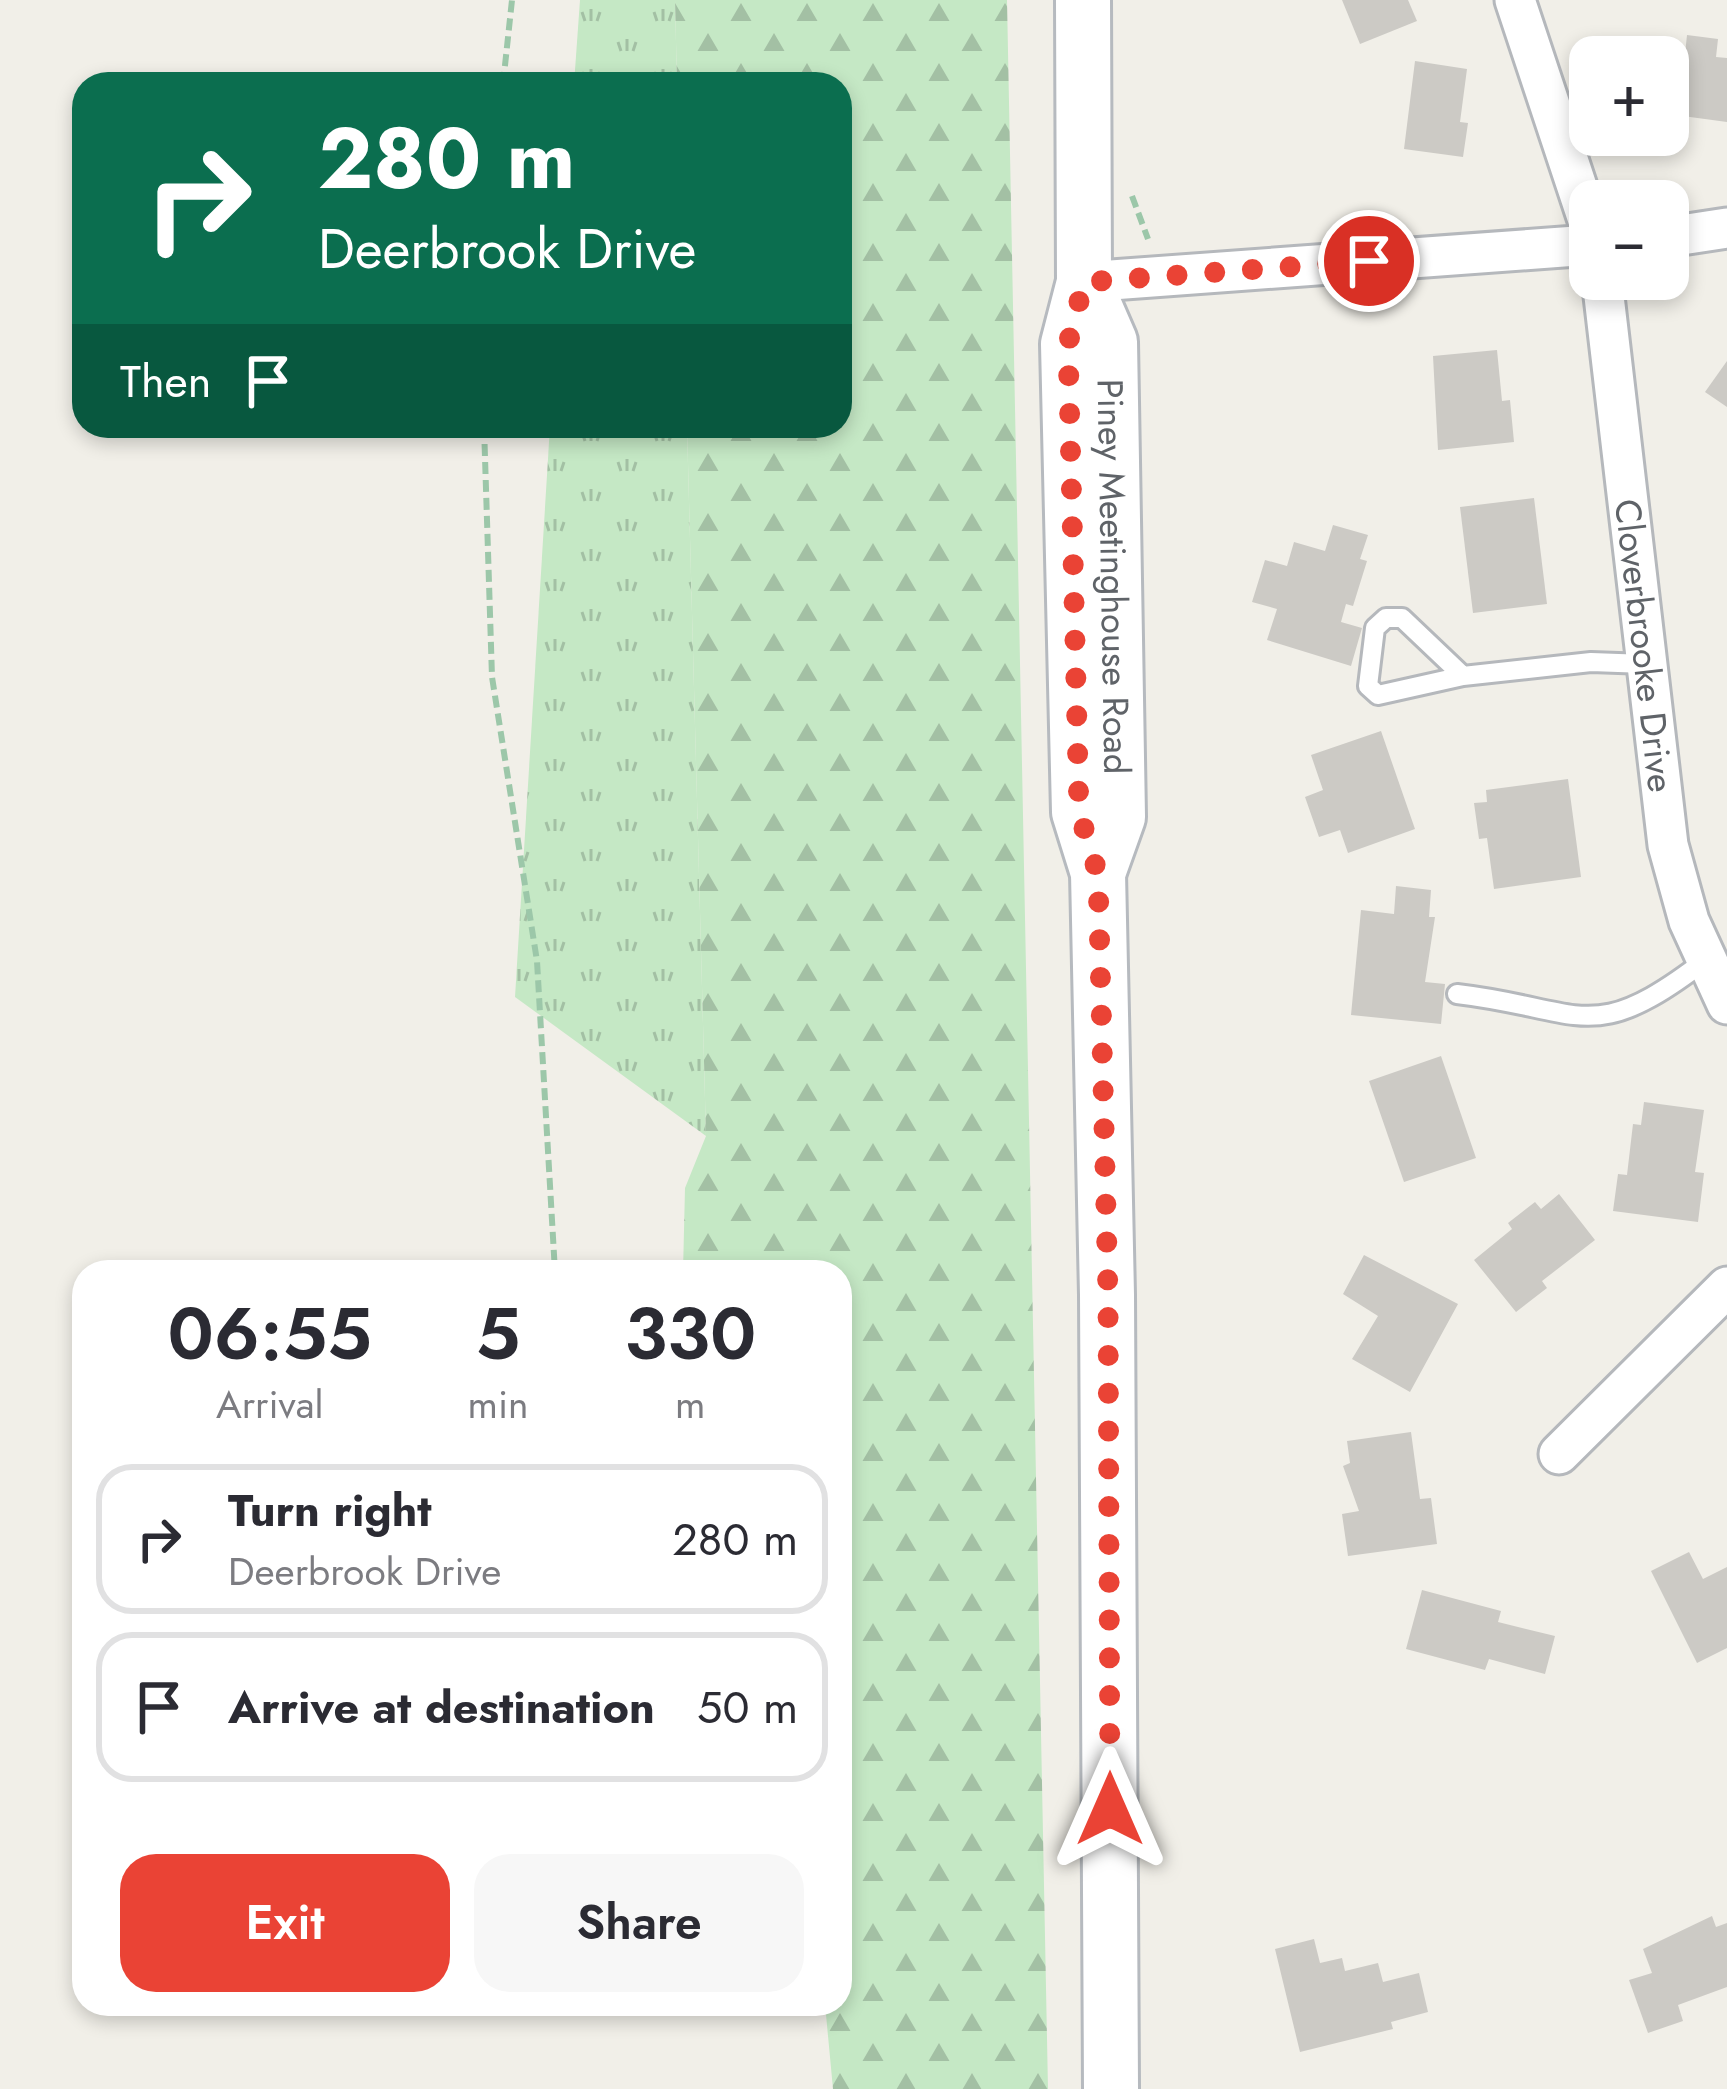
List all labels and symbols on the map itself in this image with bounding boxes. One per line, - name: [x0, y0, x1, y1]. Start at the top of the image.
- pin: [1318, 210, 1420, 312]
- street label: Piney Meetinghouse Road: [1085, 378, 1143, 775]
- street label: Cloverbrooke Drive: [1602, 496, 1688, 795]
- position arrow: [1047, 1746, 1173, 1872]

